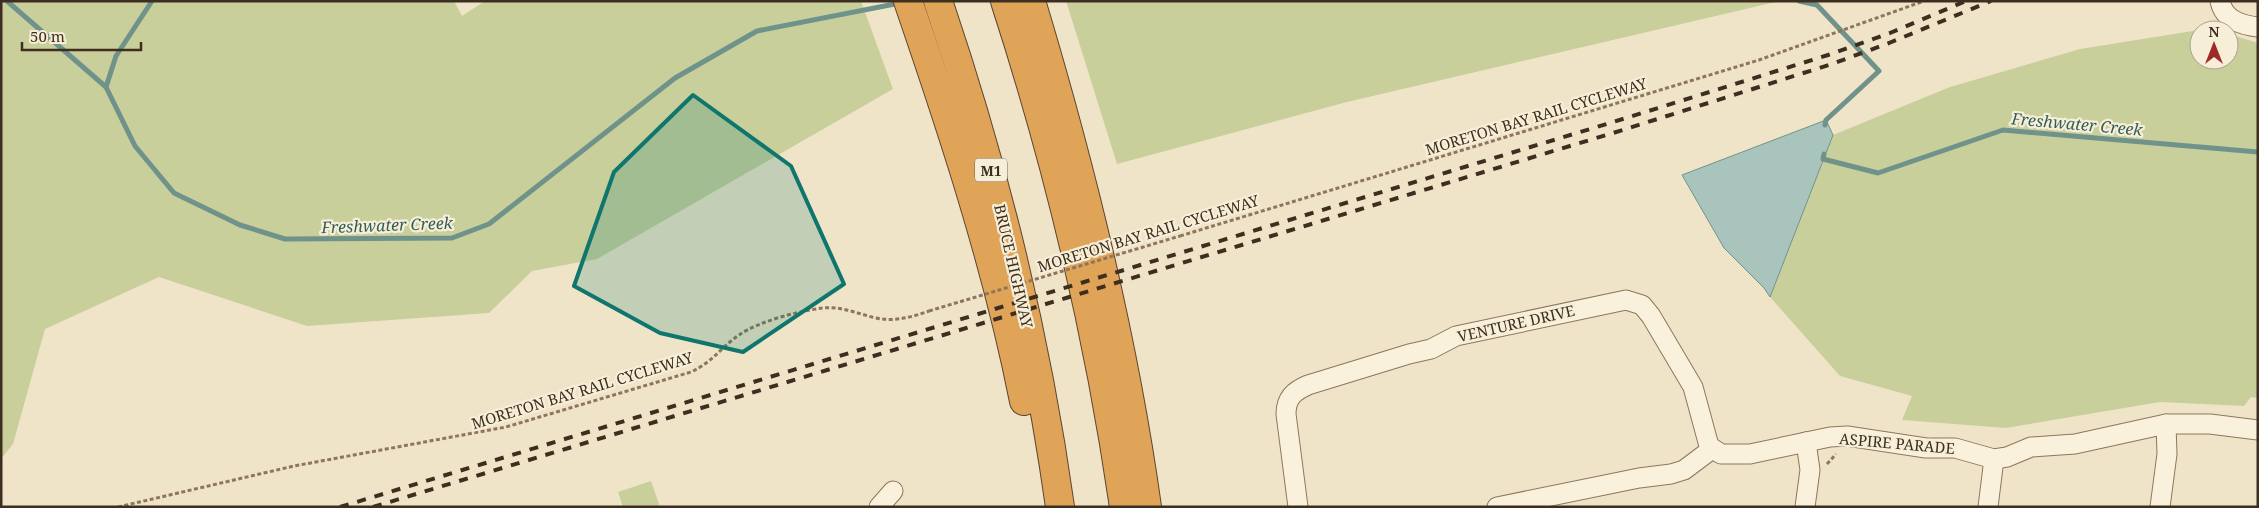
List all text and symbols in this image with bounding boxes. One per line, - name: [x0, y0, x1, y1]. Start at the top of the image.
- scale bar: [22, 20, 141, 52]
- north arrow: [2189, 20, 2239, 70]
- text: N: [2208, 22, 2220, 41]
- text: 50 m: [30, 26, 65, 46]
- street label: MORETON BAY RAIL CYCLEWAY: [1423, 73, 1650, 159]
- water label: Freshwater Creek: [2010, 107, 2144, 141]
- road number: M1: [975, 158, 1007, 182]
- street label: MORETON BAY RAIL CYCLEWAY: [1035, 190, 1262, 276]
- street label: BRUCE HIGHWAY: [990, 202, 1038, 330]
- water label: Freshwater Creek: [320, 212, 454, 238]
- street label: VENTURE DRIVE: [1455, 300, 1577, 346]
- street label: MORETON BAY RAIL CYCLEWAY: [469, 347, 696, 433]
- street label: ASPIRE PARADE: [1838, 428, 1956, 458]

